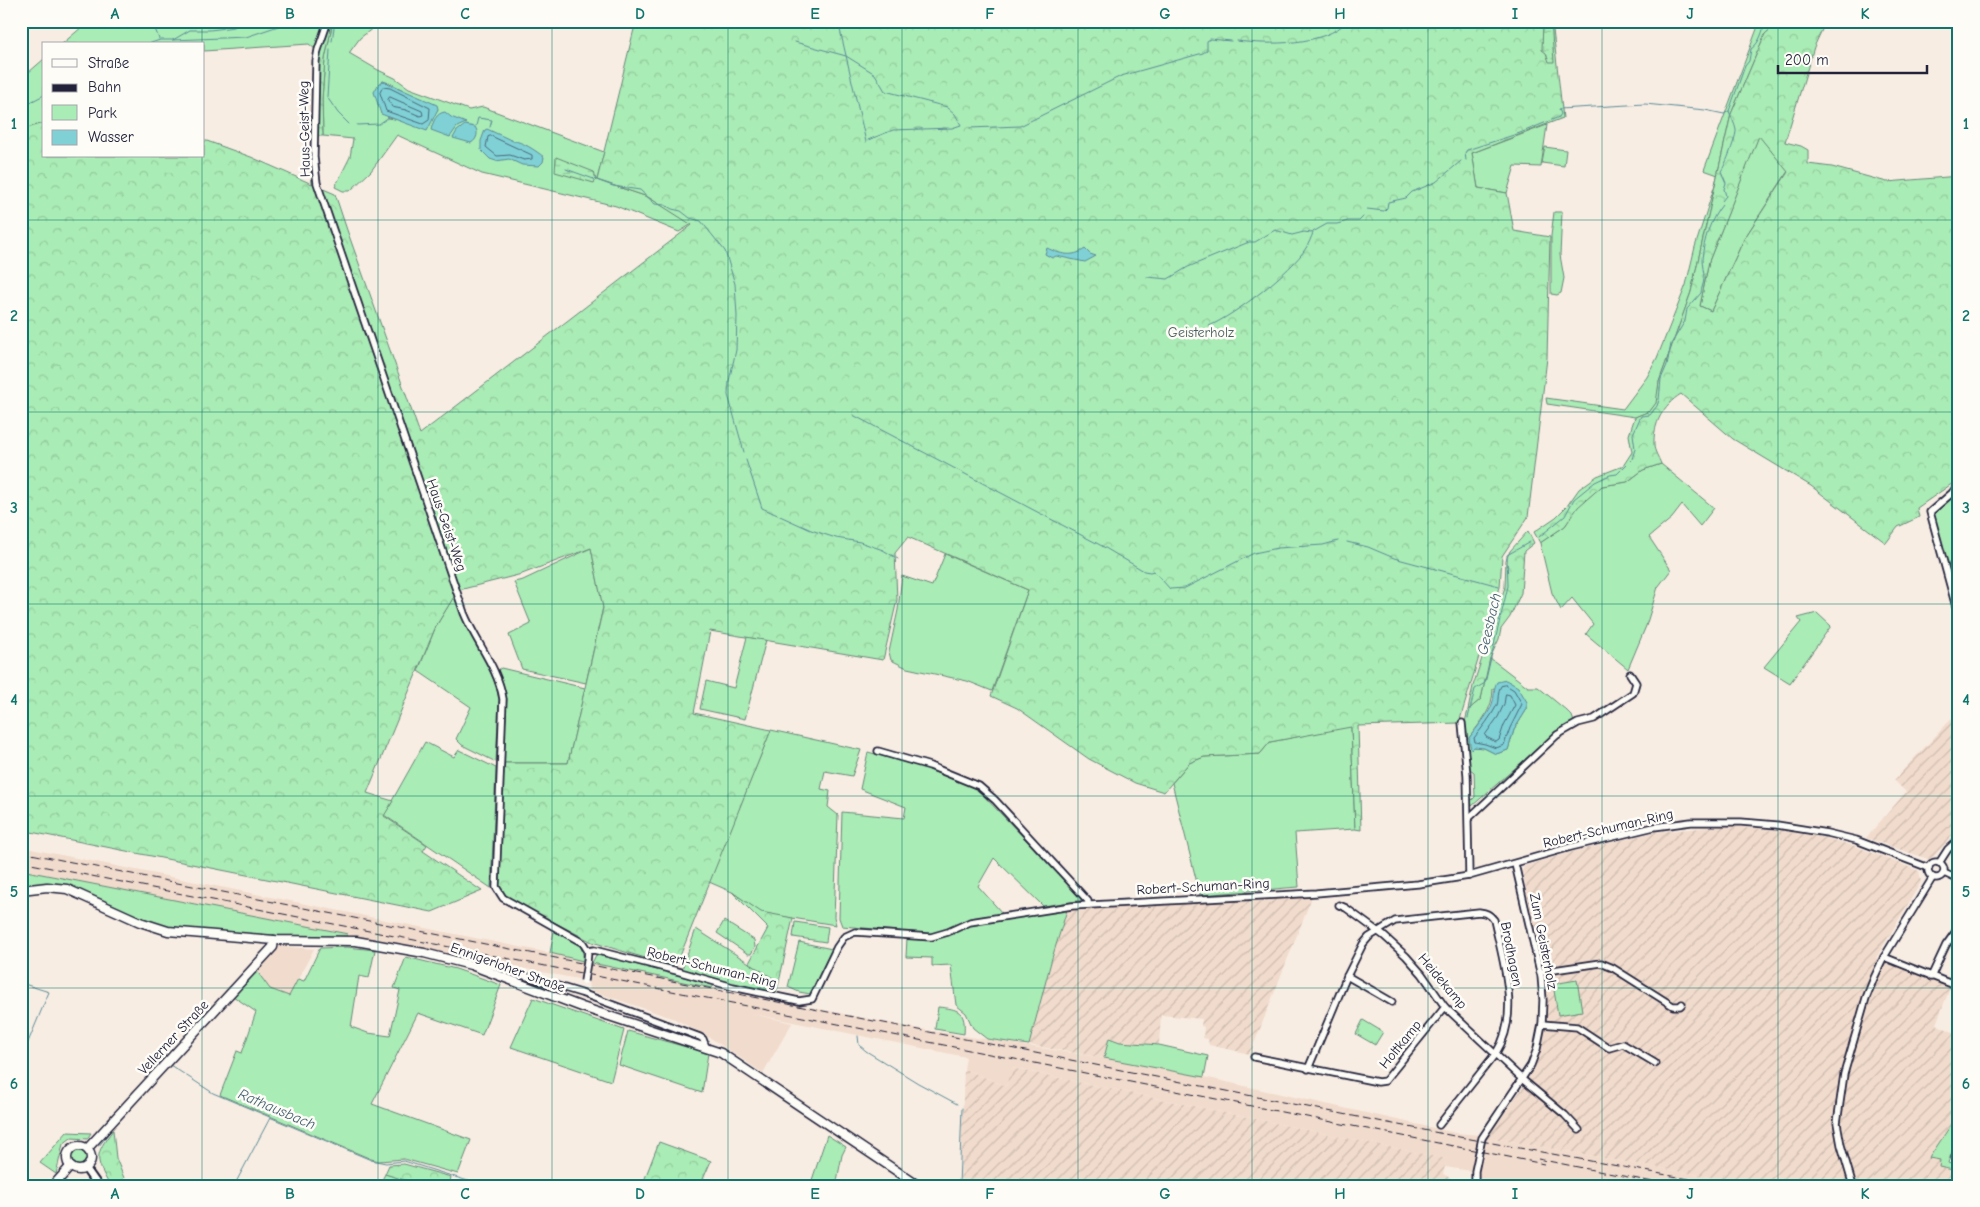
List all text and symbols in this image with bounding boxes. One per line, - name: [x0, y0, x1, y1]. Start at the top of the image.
- text: A: [111, 5, 120, 23]
- text: B: [285, 5, 295, 23]
- text: C: [460, 5, 470, 23]
- text: D: [635, 5, 645, 23]
- text: E: [810, 5, 820, 23]
- text: F: [985, 5, 995, 23]
- text: G: [1159, 5, 1171, 23]
- text: H: [1334, 5, 1346, 23]
- text: I: [1512, 5, 1518, 23]
- text: J: [1686, 5, 1694, 23]
- text: K: [1860, 5, 1870, 23]
- legend: [42, 42, 205, 158]
- scale bar: [1778, 42, 1926, 74]
- text: 200 m: [1785, 51, 1829, 69]
- text: Straße: [88, 54, 130, 72]
- text: Bahn: [88, 78, 121, 96]
- street label: Haus-Geist-Weg: [295, 80, 314, 178]
- text: Park: [88, 104, 117, 122]
- text: 1: [11, 115, 17, 133]
- text: 1: [1963, 115, 1969, 133]
- text: Wasser: [88, 128, 134, 146]
- text: 2: [10, 307, 18, 325]
- text: 2: [1962, 307, 1970, 325]
- park label: Geisterholz: [1168, 324, 1234, 341]
- street label: Haus-Geist-Weg: [423, 477, 470, 574]
- text: 3: [10, 499, 18, 517]
- text: 3: [1962, 499, 1970, 517]
- water label: Geesbach: [1473, 591, 1505, 657]
- text: 4: [10, 691, 18, 709]
- text: 4: [1962, 691, 1970, 709]
- street label: Robert-Schuman-Ring: [1541, 805, 1675, 852]
- street label: Robert-Schuman-Ring: [1136, 875, 1270, 898]
- text: 5: [10, 883, 18, 901]
- text: 5: [1962, 883, 1970, 901]
- street label: Zum Geisterholz: [1526, 891, 1561, 991]
- street label: Brodhagen: [1497, 920, 1526, 988]
- street label: Ennigerloher Straße: [448, 939, 568, 996]
- street label: Robert-Schuman-Ring: [645, 943, 779, 992]
- street label: Heidekamp: [1414, 950, 1471, 1013]
- street label: Vellerner Straße: [134, 996, 212, 1078]
- street label: Holtkamp: [1376, 1017, 1425, 1072]
- text: 6: [10, 1075, 18, 1093]
- text: 6: [1962, 1075, 1970, 1093]
- water label: Rathausbach: [236, 1085, 318, 1133]
- text: A: [111, 1185, 120, 1203]
- text: B: [285, 1185, 295, 1203]
- text: C: [460, 1185, 470, 1203]
- text: D: [635, 1185, 645, 1203]
- text: E: [810, 1185, 820, 1203]
- text: F: [985, 1185, 995, 1203]
- text: G: [1159, 1185, 1171, 1203]
- text: H: [1334, 1185, 1346, 1203]
- text: I: [1512, 1185, 1518, 1203]
- text: J: [1686, 1185, 1694, 1203]
- text: K: [1860, 1185, 1870, 1203]

